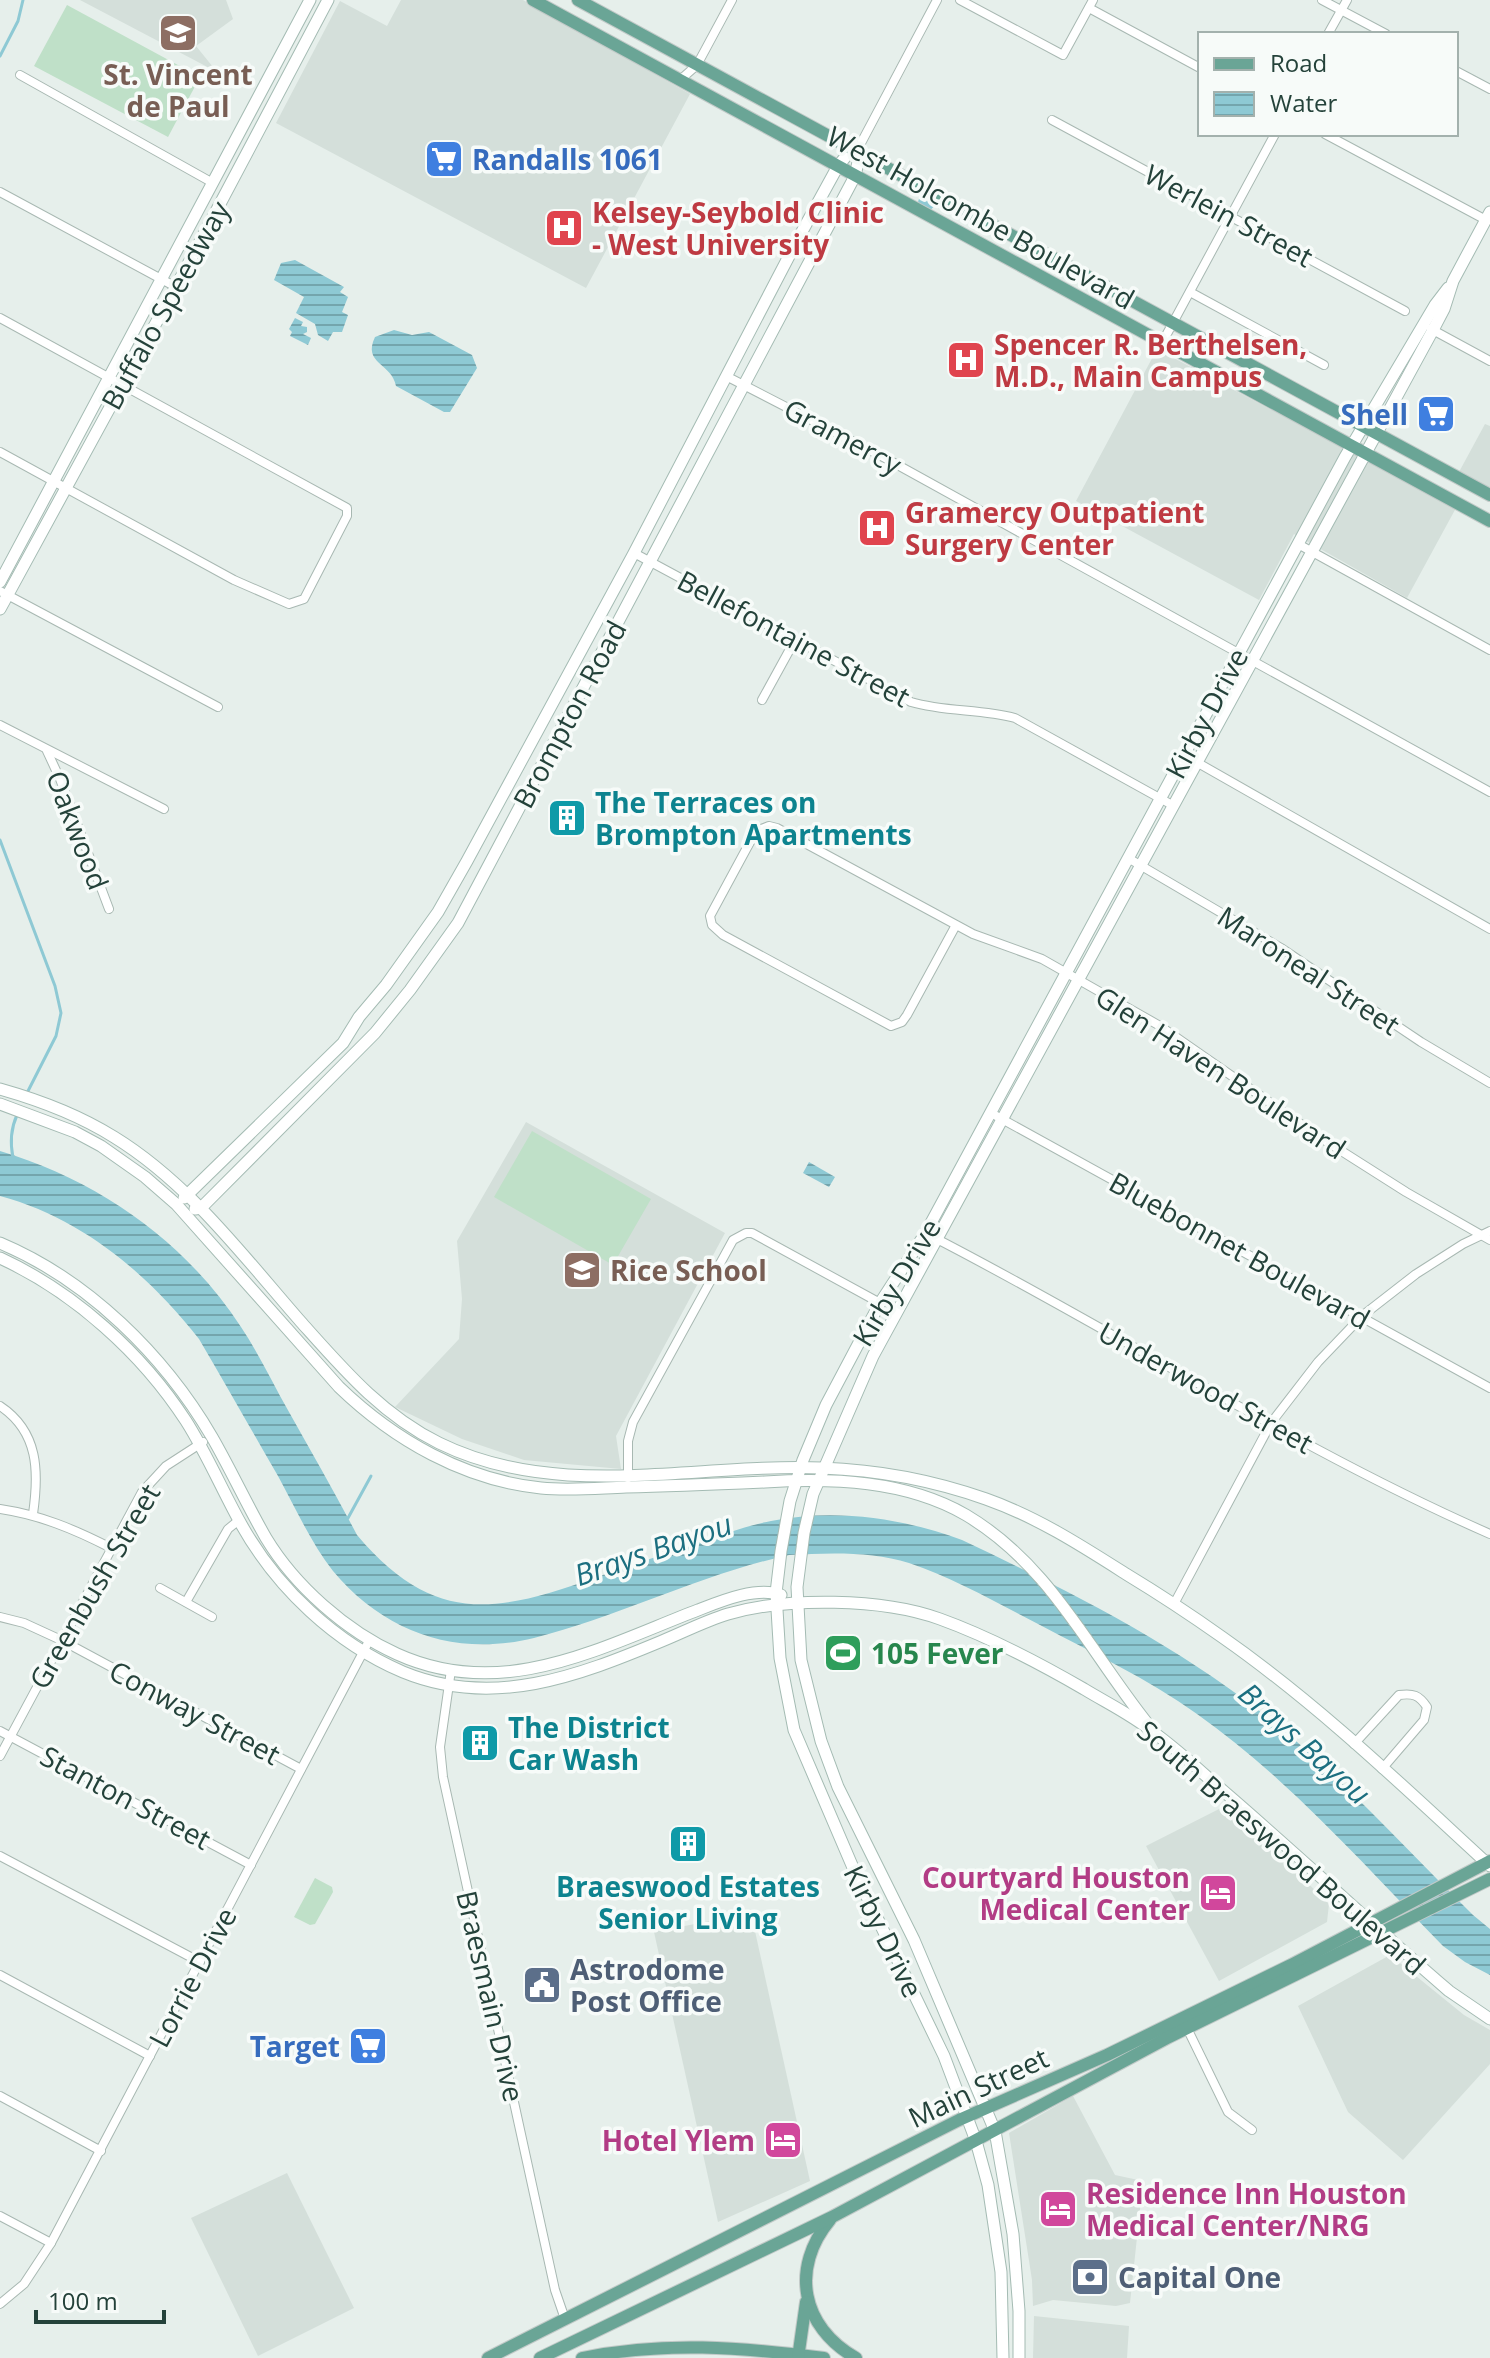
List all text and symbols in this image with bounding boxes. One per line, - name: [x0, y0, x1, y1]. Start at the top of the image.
- school or university icon: St. Vincent de Paul: [157, 12, 199, 54]
- legend: [1198, 32, 1458, 136]
- text: Road: [1270, 46, 1327, 79]
- place label: St. Vincent de Paul: [103, 55, 253, 125]
- text: Water: [1270, 86, 1338, 119]
- street label: West Holcombe Boulevard: [820, 116, 1142, 318]
- supermarket icon: Randalls 1061: [423, 138, 465, 180]
- place label: Randalls 1061: [472, 140, 663, 178]
- street label: Werlein Street: [1138, 155, 1320, 275]
- street label: Buffalo Speedway: [92, 193, 239, 416]
- place label: Kelsey-Seybold Clinic - West University: [592, 193, 884, 263]
- hospital icon: Kelsey-Seybold Clinic - West University: [543, 207, 585, 249]
- place label: Spencer R. Berthelsen, M.D., Main Campus: [994, 325, 1307, 395]
- hospital icon: Spencer R. Berthelsen, M.D., Main Campus: [945, 339, 987, 381]
- street label: Gramercy: [778, 389, 909, 483]
- supermarket icon: Shell: [1415, 393, 1457, 435]
- place label: Shell: [1341, 395, 1408, 433]
- place label: Gramercy Outpatient Surgery Center: [905, 493, 1205, 563]
- hospital icon: Gramercy Outpatient Surgery Center: [856, 507, 898, 549]
- street label: Bellefontaine Street: [671, 561, 917, 715]
- street label: Brompton Road: [504, 613, 634, 815]
- street label: Kirby Drive: [1156, 641, 1256, 785]
- street label: Oakwood: [38, 765, 118, 895]
- place label: The Terraces on Brompton Apartments: [595, 783, 912, 853]
- building icon: The Terraces on Brompton Apartments: [546, 797, 588, 839]
- street label: Maroneal Street: [1211, 897, 1407, 1043]
- street label: Glen Haven Boulevard: [1089, 977, 1353, 1167]
- street label: Bluebonnet Boulevard: [1103, 1163, 1377, 1337]
- street label: Kirby Drive: [843, 1211, 949, 1353]
- school or university icon: Rice School: [561, 1249, 603, 1291]
- place label: Rice School: [610, 1251, 767, 1289]
- street label: Underwood Street: [1092, 1312, 1320, 1462]
- street label: Greenbush Street: [20, 1477, 168, 1695]
- water label: Brays Bayou: [569, 1503, 737, 1595]
- sports icon: 105 Fever: [822, 1632, 864, 1674]
- place label: 105 Fever: [871, 1634, 1004, 1672]
- street label: Conway Street: [103, 1651, 287, 1773]
- water label: Brays Bayou: [1230, 1673, 1380, 1813]
- place label: The District Car Wash: [508, 1708, 670, 1778]
- street label: South Braeswood Boulevard: [1130, 1711, 1434, 1983]
- building icon: The District Car Wash: [459, 1722, 501, 1764]
- street label: Stanton Street: [34, 1736, 218, 1858]
- building icon: Braeswood Estates Senior Living: [667, 1823, 709, 1865]
- place label: Courtyard Houston Medical Center: [922, 1858, 1190, 1928]
- street label: Kirby Drive: [836, 1859, 932, 2003]
- place label: Braeswood Estates Senior Living: [556, 1867, 820, 1937]
- hotel icon: Courtyard Houston Medical Center: [1197, 1872, 1239, 1914]
- street label: Braesmain Drive: [448, 1887, 534, 2105]
- street label: Lorrie Drive: [139, 1901, 245, 2053]
- place label: Astrodome Post Office: [570, 1950, 725, 2020]
- public building icon: Astrodome Post Office: [521, 1964, 563, 2006]
- supermarket icon: Target: [347, 2025, 389, 2067]
- place label: Target: [250, 2027, 340, 2065]
- street label: Main Street: [902, 2038, 1054, 2136]
- hotel icon: Hotel Ylem: [762, 2119, 804, 2161]
- place label: Hotel Ylem: [602, 2121, 755, 2159]
- place label: Residence Inn Houston Medical Center/NRG: [1086, 2174, 1407, 2244]
- hotel icon: Residence Inn Houston Medical Center/NRG: [1037, 2188, 1079, 2230]
- bank icon: Capital One: [1069, 2256, 1111, 2298]
- place label: Capital One: [1118, 2258, 1281, 2296]
- scale bar: [36, 2274, 164, 2324]
- text: 100 m: [48, 2284, 118, 2317]

